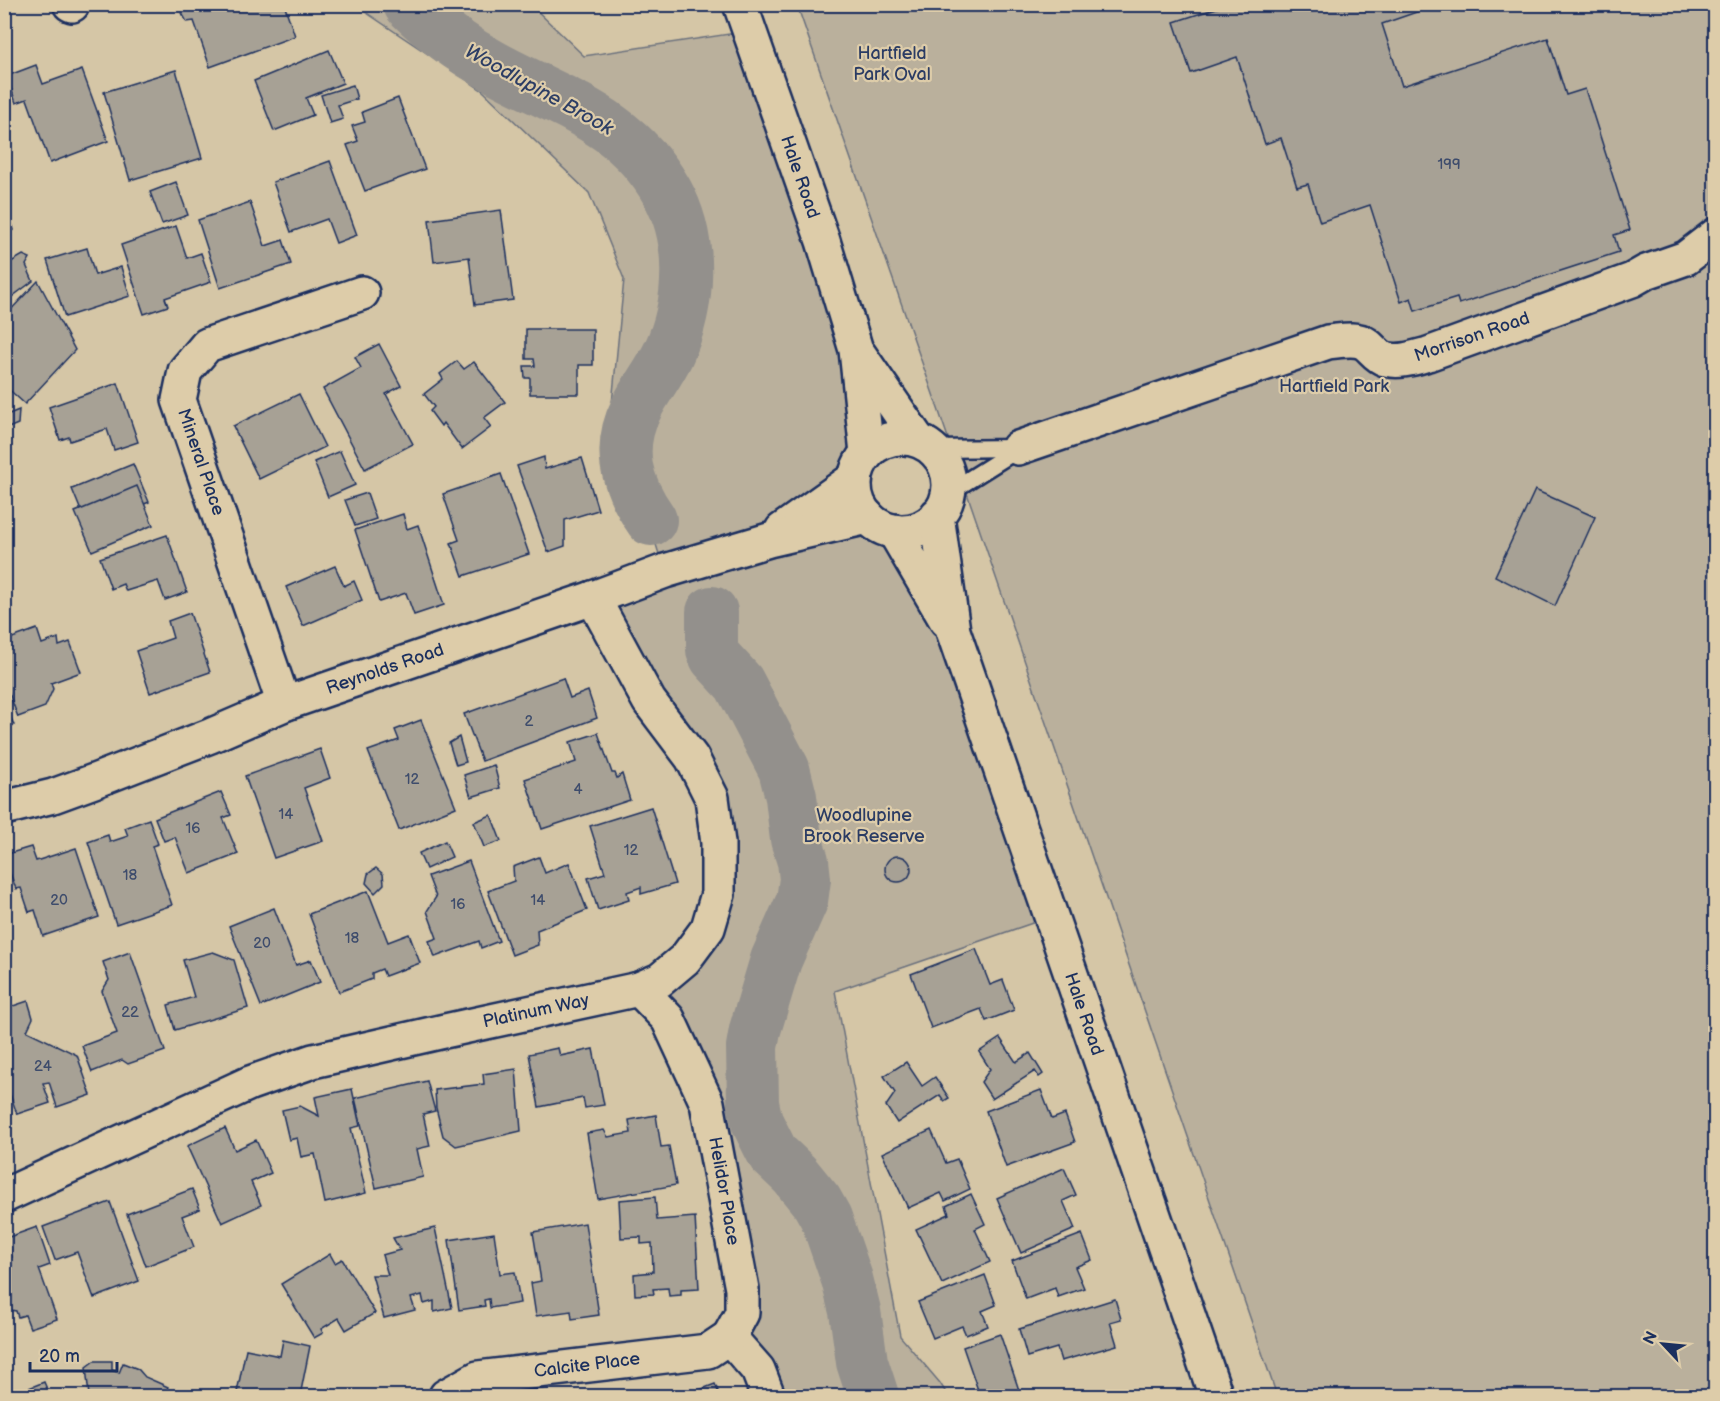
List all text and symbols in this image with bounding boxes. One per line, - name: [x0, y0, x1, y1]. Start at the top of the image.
- water label: Woodlupine Brook: [461, 39, 618, 141]
- park label: Hartfield Park Oval: [853, 43, 931, 85]
- street label: Hale Road: [776, 133, 824, 221]
- house number: 199: [1437, 155, 1461, 174]
- street label: Morrison Road: [1412, 307, 1532, 367]
- park label: Hartfield Park: [1279, 376, 1389, 397]
- street label: Mineral Place: [173, 406, 229, 518]
- street label: Reynolds Road: [323, 639, 447, 699]
- house number: 2: [525, 712, 534, 731]
- house number: 12: [405, 770, 419, 789]
- house number: 4: [573, 780, 583, 799]
- house number: 14: [279, 805, 293, 824]
- park label: Woodlupine Brook Reserve: [803, 805, 925, 847]
- house number: 16: [186, 819, 200, 838]
- house number: 12: [624, 841, 638, 860]
- house number: 18: [123, 866, 138, 885]
- house number: 20: [50, 891, 68, 910]
- house number: 14: [531, 891, 545, 910]
- house number: 16: [451, 895, 465, 914]
- house number: 18: [345, 929, 360, 948]
- house number: 20: [253, 934, 271, 953]
- street label: Hale Road: [1060, 970, 1108, 1058]
- street label: Platinum Way: [481, 989, 592, 1032]
- house number: 22: [121, 1003, 139, 1022]
- house number: 24: [34, 1057, 52, 1076]
- street label: Helidor Place: [704, 1135, 744, 1247]
- north arrow: [1633, 1314, 1693, 1374]
- text: N: [1640, 1329, 1662, 1348]
- scale bar: [30, 1335, 117, 1373]
- text: 20 m: [39, 1346, 80, 1367]
- street label: Calcite Place: [533, 1348, 642, 1382]

